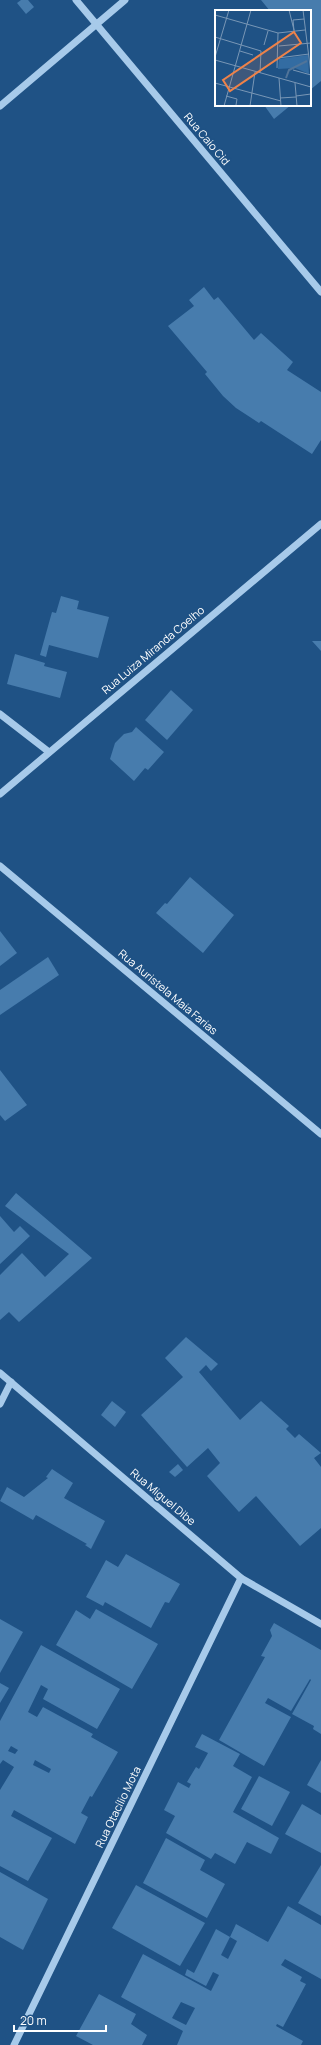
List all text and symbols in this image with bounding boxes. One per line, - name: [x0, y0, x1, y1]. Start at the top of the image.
- inset map: [215, 10, 311, 106]
- street label: Rua Caio Cid: [181, 109, 234, 168]
- street label: Rua Luiza Miranda Coelho: [98, 602, 208, 697]
- street label: Rua Auristela Maia Farias: [116, 946, 221, 1038]
- street label: Rua Miguel Dibe: [128, 1465, 199, 1529]
- street label: Rua Otacílio Mota: [91, 1764, 144, 1850]
- scale bar: [14, 2007, 106, 2033]
- text: 20 m: [20, 2012, 47, 2029]

